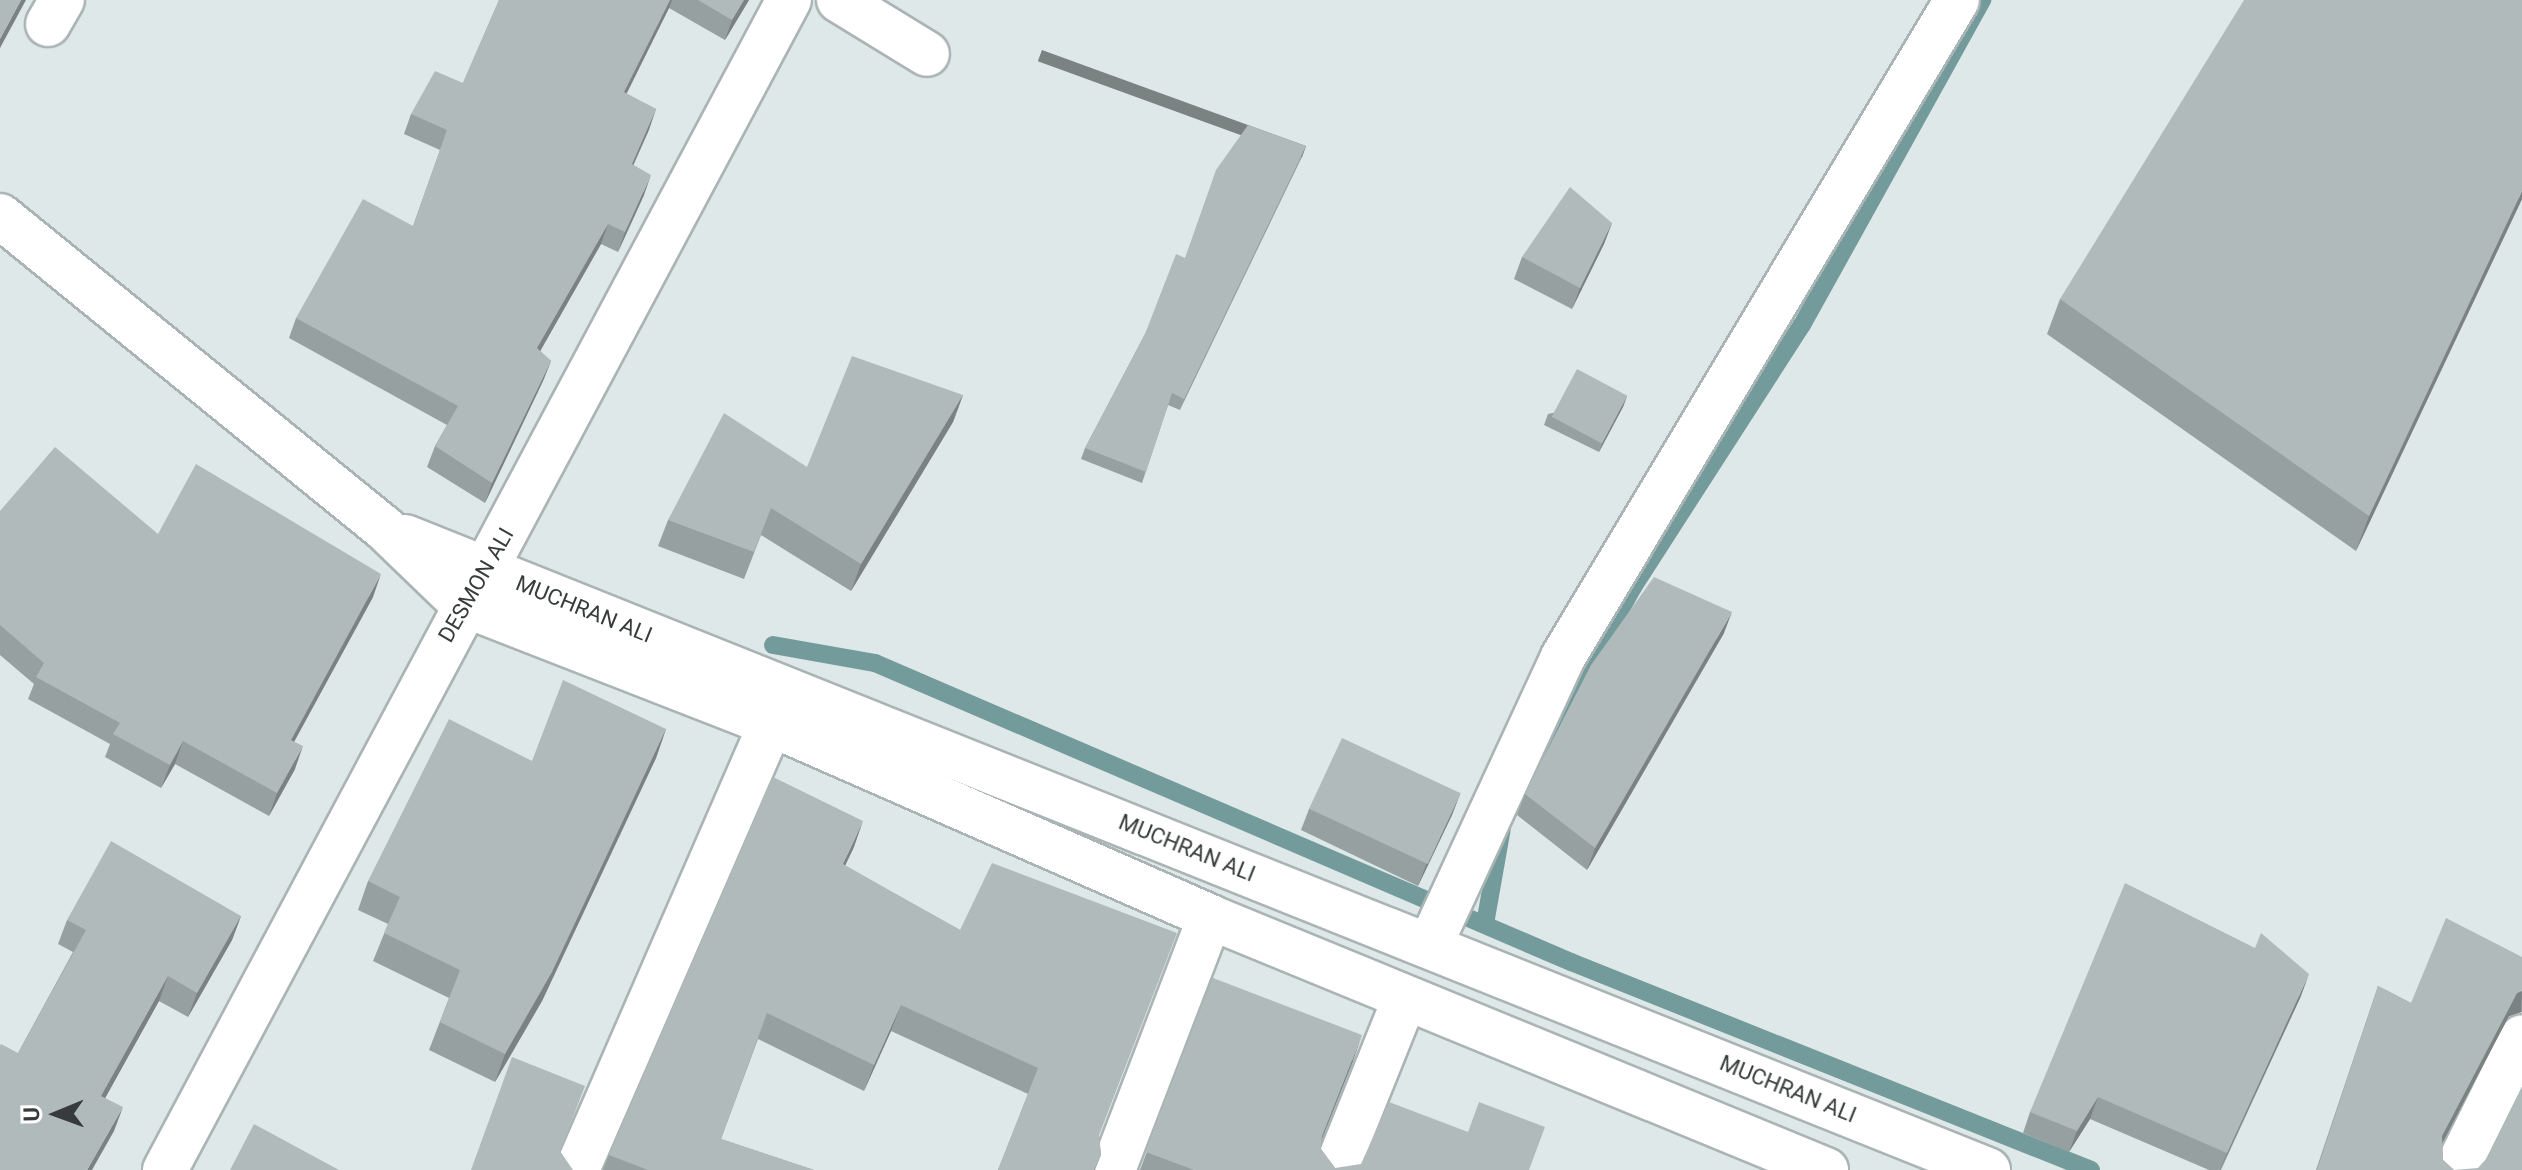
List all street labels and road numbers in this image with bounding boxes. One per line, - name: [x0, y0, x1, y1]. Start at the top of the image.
- street label: DESMON ALI: [433, 523, 519, 647]
- street label: MUCHRAN ALI: [512, 570, 656, 648]
- street label: MUCHRAN ALI: [1115, 809, 1259, 887]
- street label: MUCHRAN ALI: [1716, 1050, 1860, 1128]

